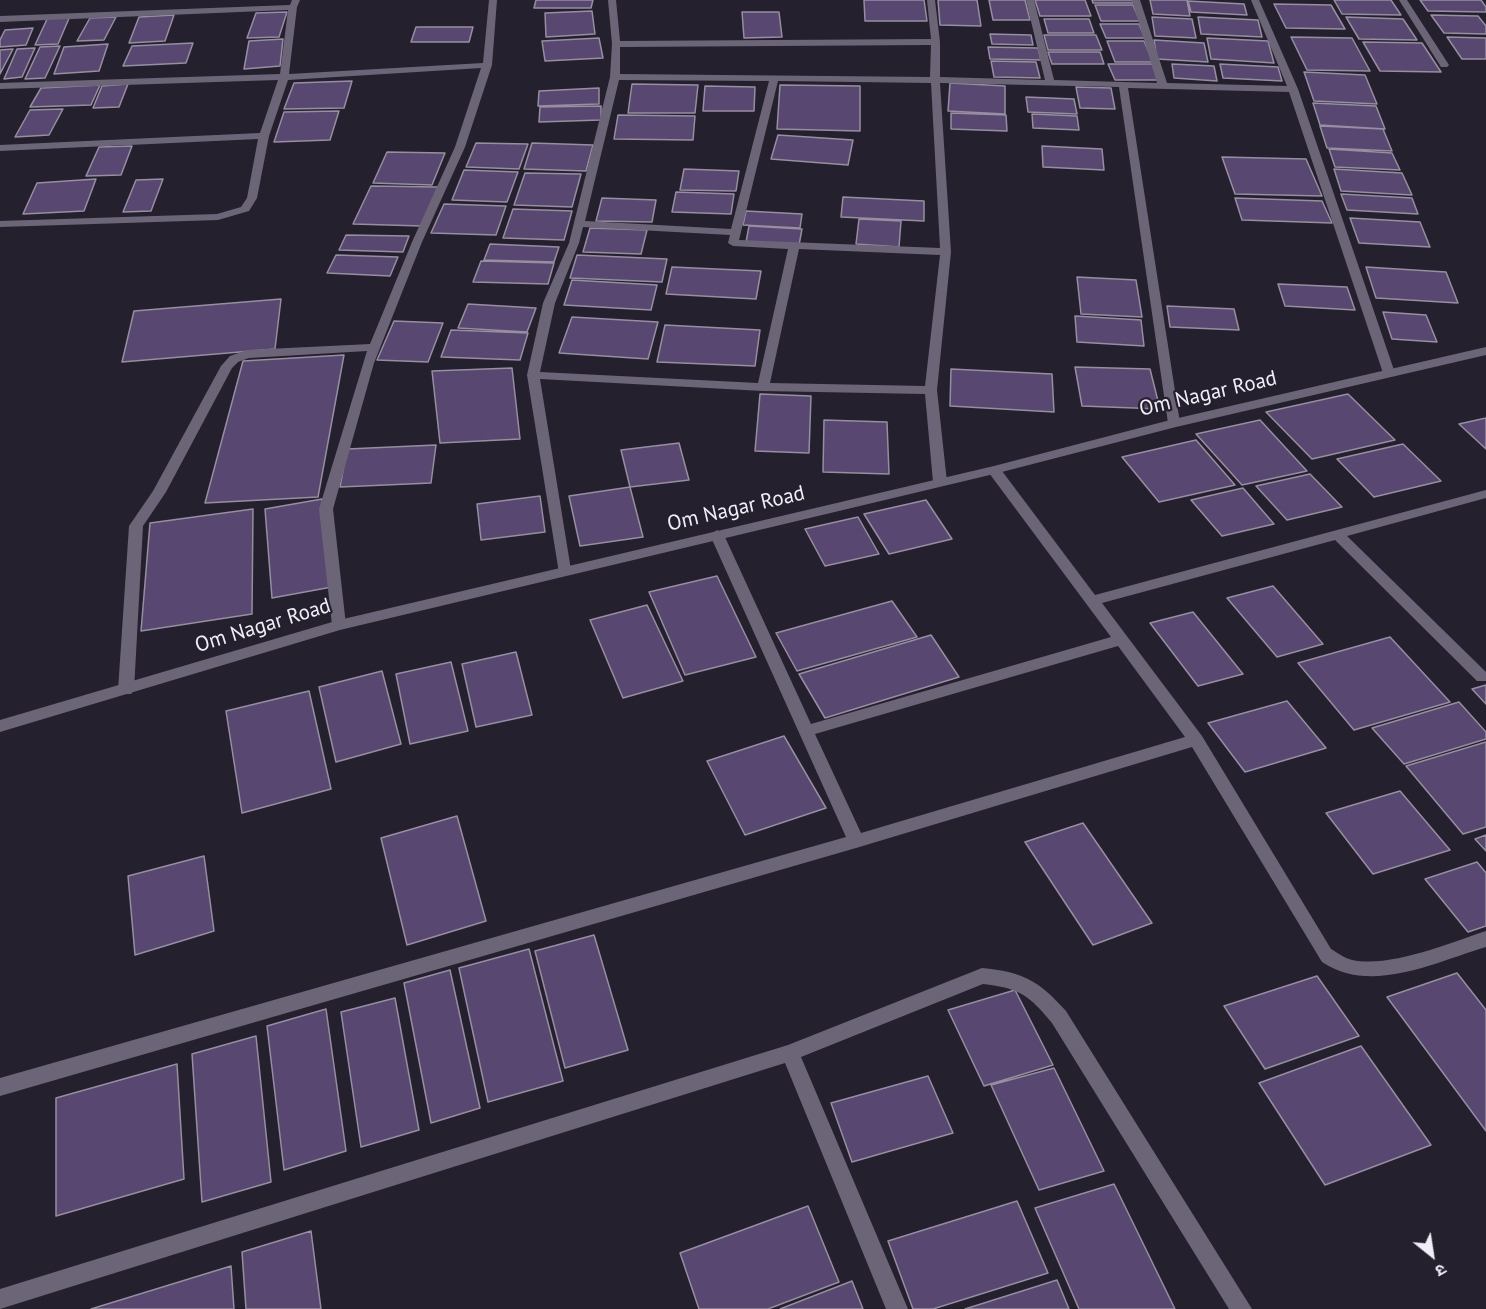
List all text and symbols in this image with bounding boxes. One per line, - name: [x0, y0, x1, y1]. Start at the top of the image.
- street label: Om Nagar Road: [1137, 366, 1279, 422]
- street label: Om Nagar Road: [665, 481, 807, 537]
- street label: Om Nagar Road: [192, 593, 334, 659]
- north arrow: [1402, 1225, 1462, 1285]
- text: उ: [1432, 1260, 1450, 1282]

